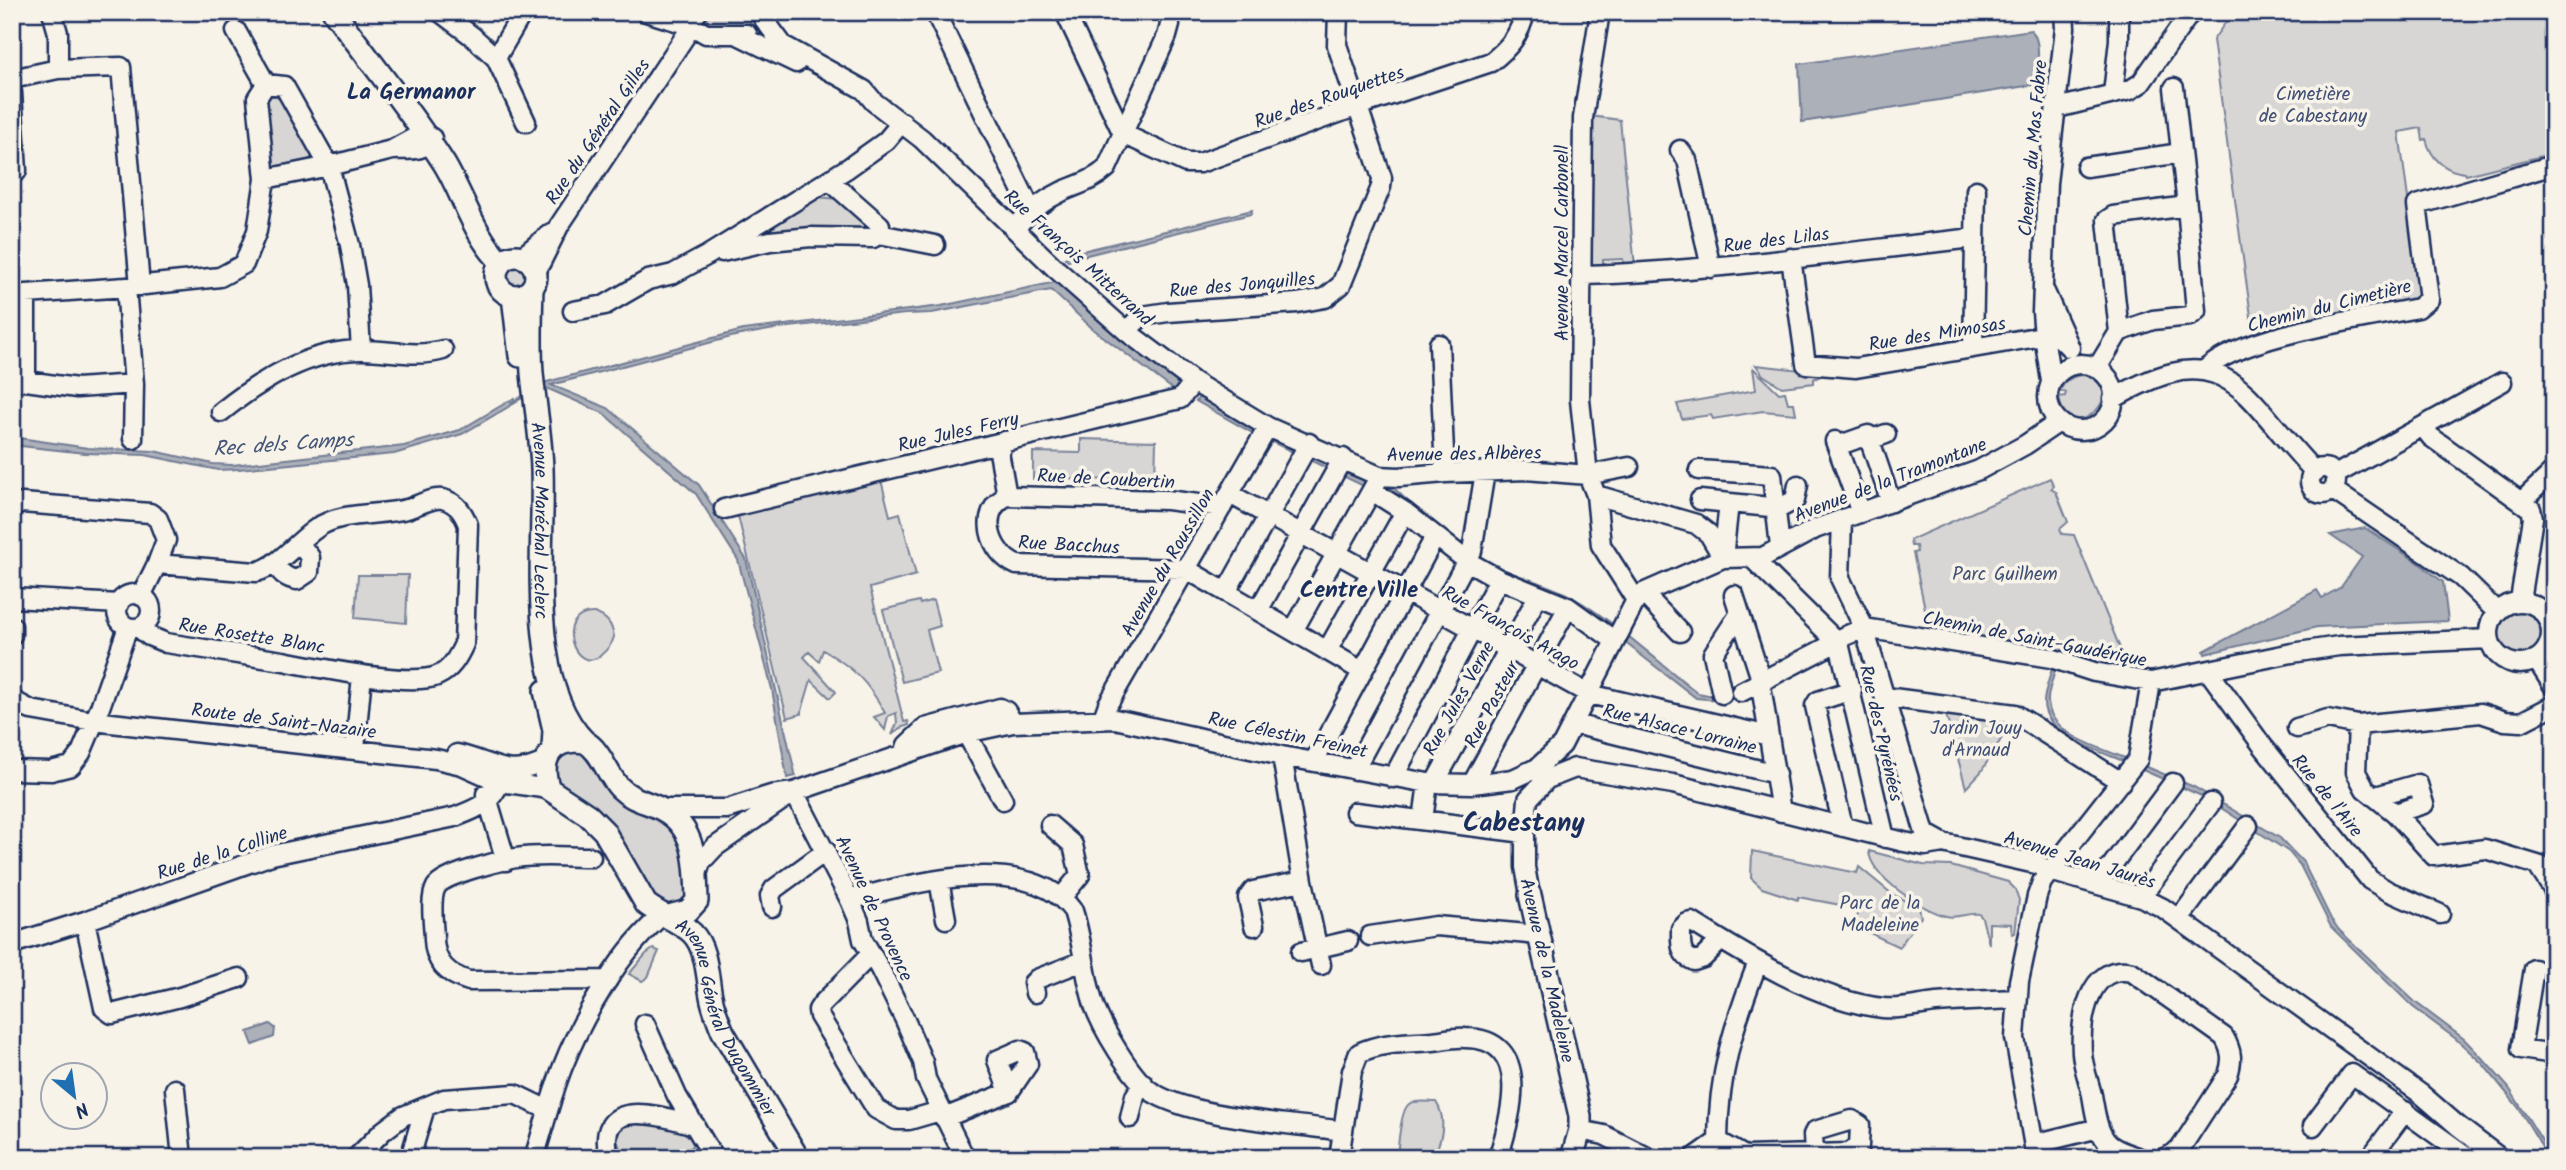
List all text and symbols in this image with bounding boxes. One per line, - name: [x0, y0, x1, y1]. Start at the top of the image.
- street label: Rue du Général Gilles: [539, 53, 659, 211]
- street label: Rue des Rouquettes: [1251, 58, 1409, 138]
- street label: Chemin du Mas Fabre: [2011, 58, 2057, 238]
- district label: La Germanor: [347, 75, 477, 111]
- park label: Cimetière de Cabestany: [2259, 80, 2368, 132]
- street label: Avenue Marcel Carbonell: [1548, 145, 1578, 341]
- street label: Rue François Mitterrand: [996, 183, 1160, 335]
- street label: Rue des Lilas: [1721, 220, 1831, 262]
- street label: Rue des Jonquilles: [1168, 265, 1316, 307]
- street label: Chemin du Cimetière: [2244, 272, 2415, 342]
- street label: Rue des Mimosas: [1867, 309, 2008, 361]
- street label: Rue Jules Ferry: [895, 404, 1023, 461]
- street label: Avenue Maréchal Leclerc: [521, 420, 556, 620]
- water label: Rec dels Camps: [212, 424, 356, 467]
- street label: Avenue de la Tramontane: [1790, 430, 1992, 532]
- street label: Avenue des Albères: [1386, 439, 1542, 471]
- street label: Rue de Coubertin: [1036, 461, 1176, 499]
- street label: Avenue du Roussillon: [1114, 483, 1224, 643]
- street label: Rue Bacchus: [1017, 528, 1120, 564]
- park label: Parc Guilhem: [1952, 560, 2058, 590]
- district label: Centre Ville: [1300, 573, 1418, 609]
- street label: Rue François Arago: [1436, 578, 1584, 679]
- street label: Chemin de Saint-Gaudérique: [1920, 604, 2150, 677]
- street label: Rue Rosette Blanc: [176, 611, 327, 663]
- street label: Rue Jules Verne: [1416, 636, 1504, 762]
- street label: Rue Pasteur: [1457, 654, 1529, 754]
- street label: Rue des Pyrénées: [1850, 662, 1910, 805]
- street label: Route de Saint-Nazaire: [190, 696, 378, 748]
- street label: Rue Alsace Lorraine: [1599, 696, 1760, 764]
- street label: Rue Célestin Freinet: [1205, 704, 1371, 768]
- park label: Jardin Jouy d'Arnaud: [1930, 714, 2023, 766]
- street label: Rue de l'Aire: [2283, 748, 2370, 845]
- district label: Cabestany: [1463, 803, 1585, 845]
- street label: Rue de la Colline: [153, 819, 292, 889]
- street label: Avenue Jean Jaurès: [2000, 824, 2159, 898]
- street label: Avenue de Provence: [826, 831, 920, 987]
- street label: Avenue de la Madeleine: [1510, 875, 1582, 1066]
- park label: Parc de la Madeleine: [1840, 889, 1920, 941]
- street label: Avenue Général Dugommier: [668, 912, 784, 1124]
- north arrow: [38, 1062, 108, 1132]
- text: N: [69, 1093, 94, 1125]

